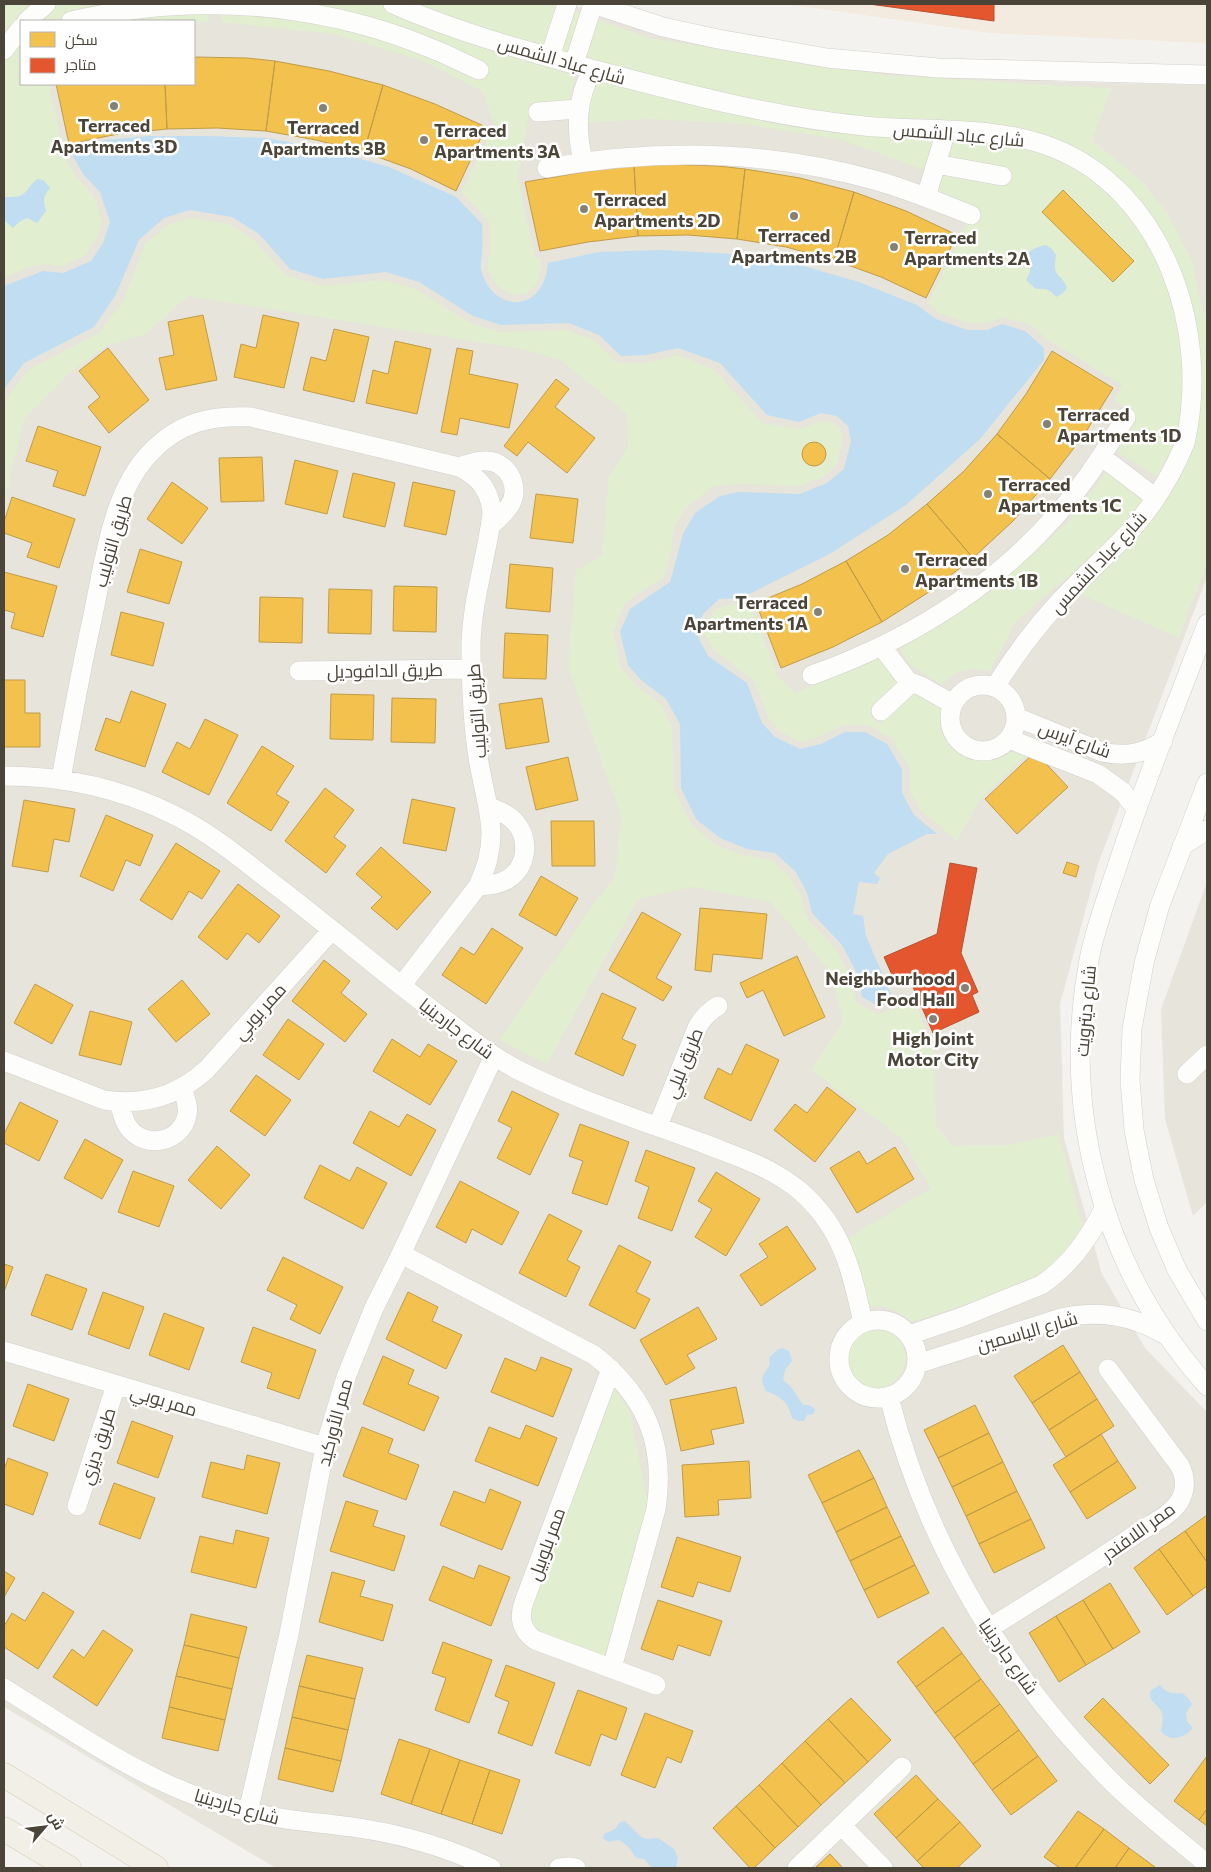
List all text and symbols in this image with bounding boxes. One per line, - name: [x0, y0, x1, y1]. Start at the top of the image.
- legend: [20, 20, 195, 85]
- text: سكن: [65, 30, 98, 50]
- street label: شارع عباد الشمس: [495, 31, 628, 91]
- text: متاجر: [64, 55, 96, 74]
- marker: Terraced Apartments 3D: [108, 100, 120, 112]
- marker: Terraced Apartments 3B: [317, 102, 329, 114]
- place label: Terraced Apartments 3D: [51, 114, 177, 157]
- place label: Terraced Apartments 3B: [260, 116, 386, 159]
- street label: شارع عباد الشمس: [892, 117, 1026, 153]
- place label: Terraced Apartments 3A: [434, 119, 560, 162]
- marker: Terraced Apartments 3A: [418, 134, 430, 146]
- place label: Terraced Apartments 2D: [594, 188, 721, 231]
- marker: Terraced Apartments 2D: [578, 203, 590, 215]
- marker: Terraced Apartments 2B: [788, 210, 800, 222]
- place label: Terraced Apartments 2B: [731, 224, 857, 267]
- place label: Terraced Apartments 2A: [904, 226, 1030, 269]
- marker: Terraced Apartments 2A: [888, 241, 900, 253]
- place label: Terraced Apartments 1D: [1057, 403, 1181, 446]
- marker: Terraced Apartments 1D: [1041, 418, 1053, 430]
- place label: Terraced Apartments 1C: [998, 473, 1122, 516]
- marker: Terraced Apartments 1C: [982, 488, 994, 500]
- street label: طريق التوليب: [88, 492, 138, 590]
- street label: شارع عباد الشمس: [1045, 506, 1152, 619]
- place label: Terraced Apartments 1B: [915, 548, 1038, 591]
- marker: Terraced Apartments 1B: [899, 563, 911, 575]
- place label: Terraced Apartments 1A: [684, 591, 808, 634]
- marker: Terraced Apartments 1A: [812, 606, 824, 618]
- street label: طريق الدافوديل: [327, 658, 443, 684]
- street label: طريق التوليب: [462, 663, 492, 759]
- street label: شارع آيرس: [1035, 716, 1114, 764]
- street label: شارع ديترويت: [1070, 964, 1102, 1058]
- place label: Neighbourhood Food Hall: [825, 967, 955, 1010]
- street label: ممر بوبي: [228, 978, 293, 1046]
- marker: Neighbourhood Food Hall: [959, 982, 971, 994]
- street label: شارع جاردينيا: [414, 993, 499, 1065]
- marker: High Joint Motor City: [927, 1013, 939, 1025]
- street label: طريق ليلي: [659, 1025, 711, 1103]
- place label: High Joint Motor City: [887, 1027, 979, 1070]
- street label: شارع الياسمين: [974, 1306, 1080, 1358]
- street label: ممر الأوركيد: [312, 1376, 357, 1468]
- street label: ممر بوبي: [127, 1379, 200, 1424]
- street label: طريق ديزي: [74, 1405, 124, 1488]
- street label: ممر اللافندر: [1096, 1497, 1179, 1566]
- street label: ممر بلوبيل: [523, 1505, 570, 1584]
- street label: شارع جاردينيا: [973, 1614, 1043, 1699]
- street label: شارع جاردينيا: [191, 1783, 282, 1831]
- north arrow: [20, 1802, 70, 1852]
- text: ش: [44, 1809, 69, 1833]

